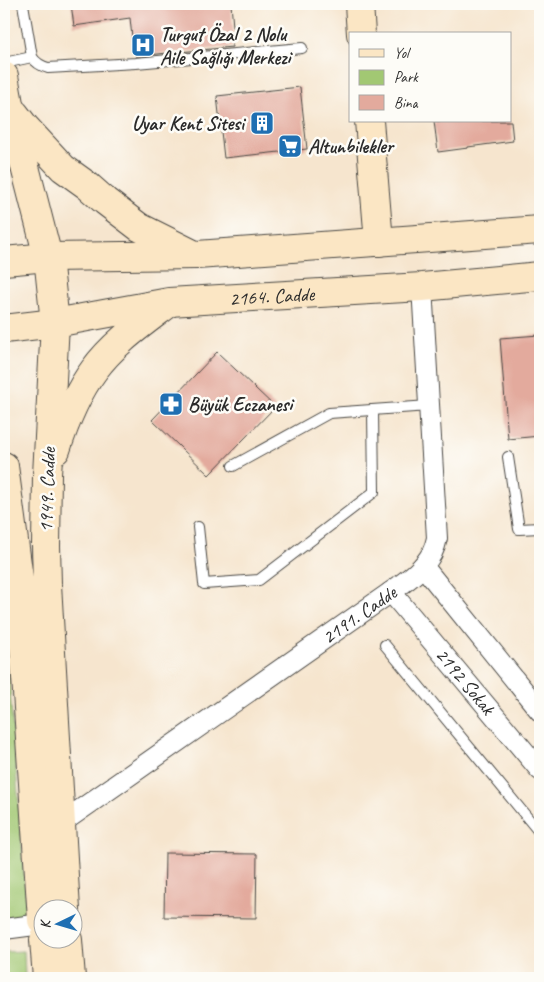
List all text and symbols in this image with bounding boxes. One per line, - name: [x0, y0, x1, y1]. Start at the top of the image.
- place label: Turgut Özal 2 Nolu Aile Sağlığı Merkezi: [160, 22, 293, 70]
- hospital icon: Turgut Özal 2 Nolu Aile Sağlığı Merkezi: [130, 32, 156, 58]
- legend: [349, 32, 512, 122]
- text: Yol: [394, 44, 411, 63]
- text: Park: [394, 68, 419, 87]
- text: Bina: [394, 94, 419, 113]
- building icon: Uyar Kent Sitesi: [249, 110, 275, 136]
- place label: Uyar Kent Sitesi: [132, 111, 247, 136]
- supermarket icon: Altunbilekler: [277, 133, 303, 159]
- place label: Altunbilekler: [308, 134, 396, 159]
- street label: 2164. Cadde: [228, 281, 316, 311]
- pharmacy icon: Büyük Eczanesi: [158, 391, 184, 417]
- place label: Büyük Eczanesi: [188, 392, 295, 417]
- street label: 1949. Cadde: [33, 445, 61, 533]
- street label: 2191. Cadde: [317, 579, 402, 649]
- street label: 2192 Sokak: [430, 642, 502, 721]
- north arrow: [32, 900, 82, 950]
- text: K: [37, 918, 54, 929]

